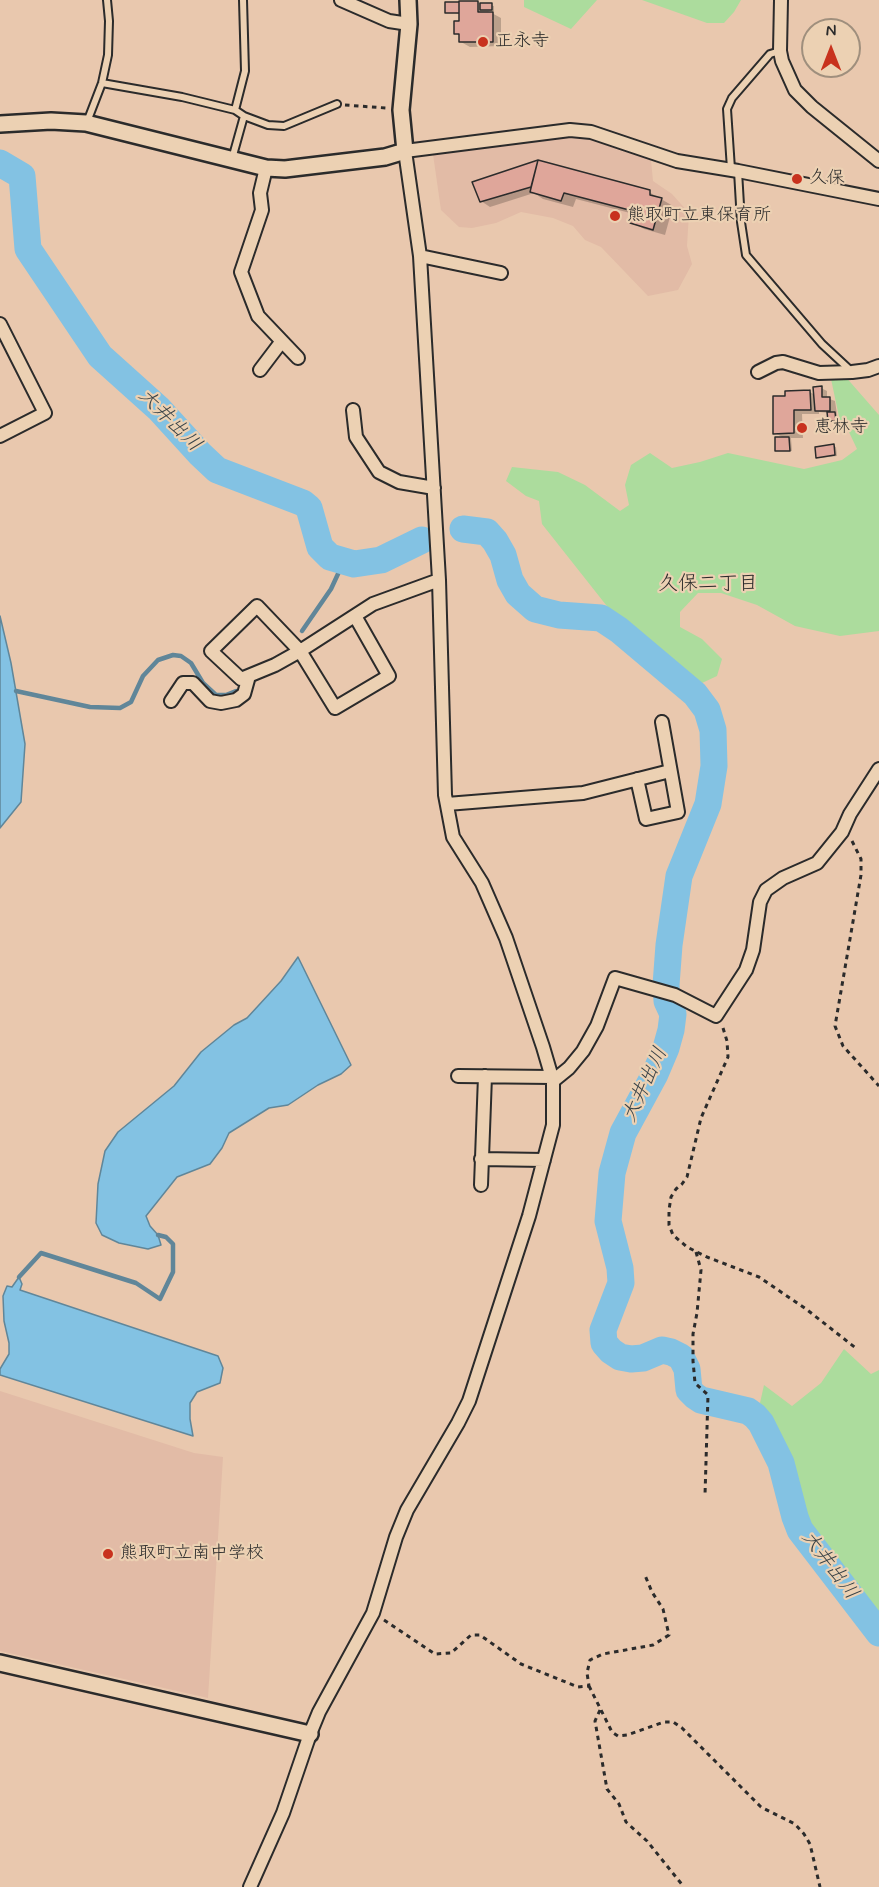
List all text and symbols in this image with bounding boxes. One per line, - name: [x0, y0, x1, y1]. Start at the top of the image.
- north arrow: [801, 18, 861, 78]
- text: N: [826, 21, 836, 42]
- place label: 正永寺: [495, 31, 549, 53]
- marker: 正永寺: [476, 35, 490, 49]
- place label: 久保: [809, 168, 845, 190]
- marker: 久保: [790, 172, 804, 186]
- place label: 熊取町立東保育所: [627, 205, 771, 227]
- marker: 熊取町立東保育所: [608, 209, 622, 223]
- water label: 大井出川: [132, 384, 206, 458]
- place label: 恵林寺: [814, 417, 868, 439]
- marker: 恵林寺: [795, 421, 809, 435]
- district label: 久保二丁目: [658, 573, 758, 597]
- water label: 大井出川: [618, 1044, 674, 1126]
- water label: 大井出川: [795, 1527, 863, 1605]
- place label: 熊取町立南中学校: [120, 1543, 264, 1565]
- marker: 熊取町立南中学校: [101, 1547, 115, 1561]

